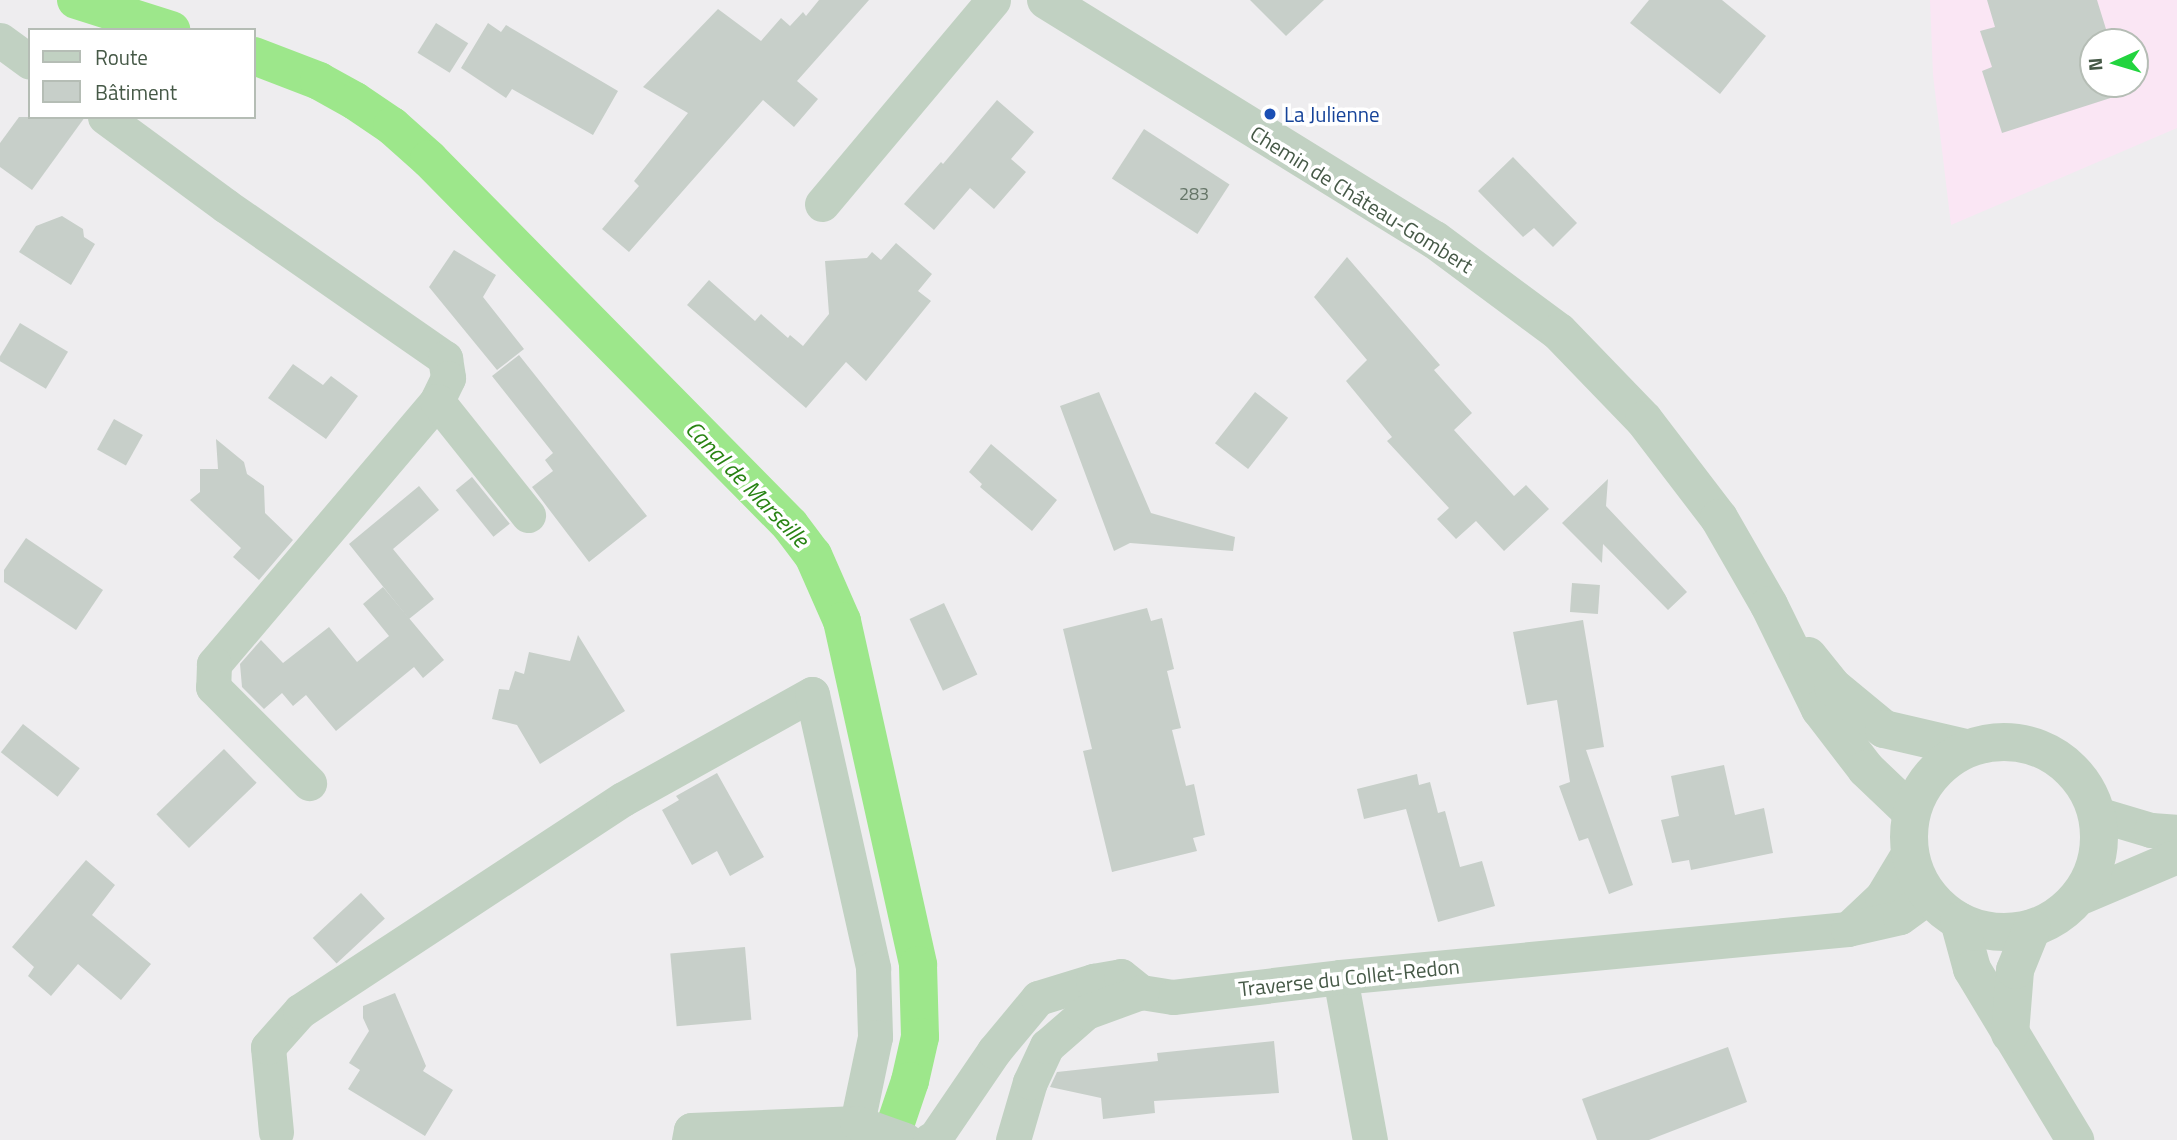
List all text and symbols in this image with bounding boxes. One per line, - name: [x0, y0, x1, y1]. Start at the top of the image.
- legend: [28, 28, 256, 119]
- north arrow: [2079, 28, 2149, 98]
- text: Route: [95, 41, 148, 73]
- text: N: [2080, 57, 2109, 72]
- text: Bâtiment: [95, 76, 177, 108]
- place label: La Julienne: [1284, 101, 1380, 127]
- marker: La Julienne: [1262, 106, 1278, 122]
- street label: Chemin de Château-Gombert: [1246, 120, 1478, 278]
- house number: 283: [1179, 183, 1209, 205]
- water label: Canal de Marseille: [680, 415, 814, 553]
- street label: Traverse du Collet-Redon: [1237, 953, 1461, 1001]

